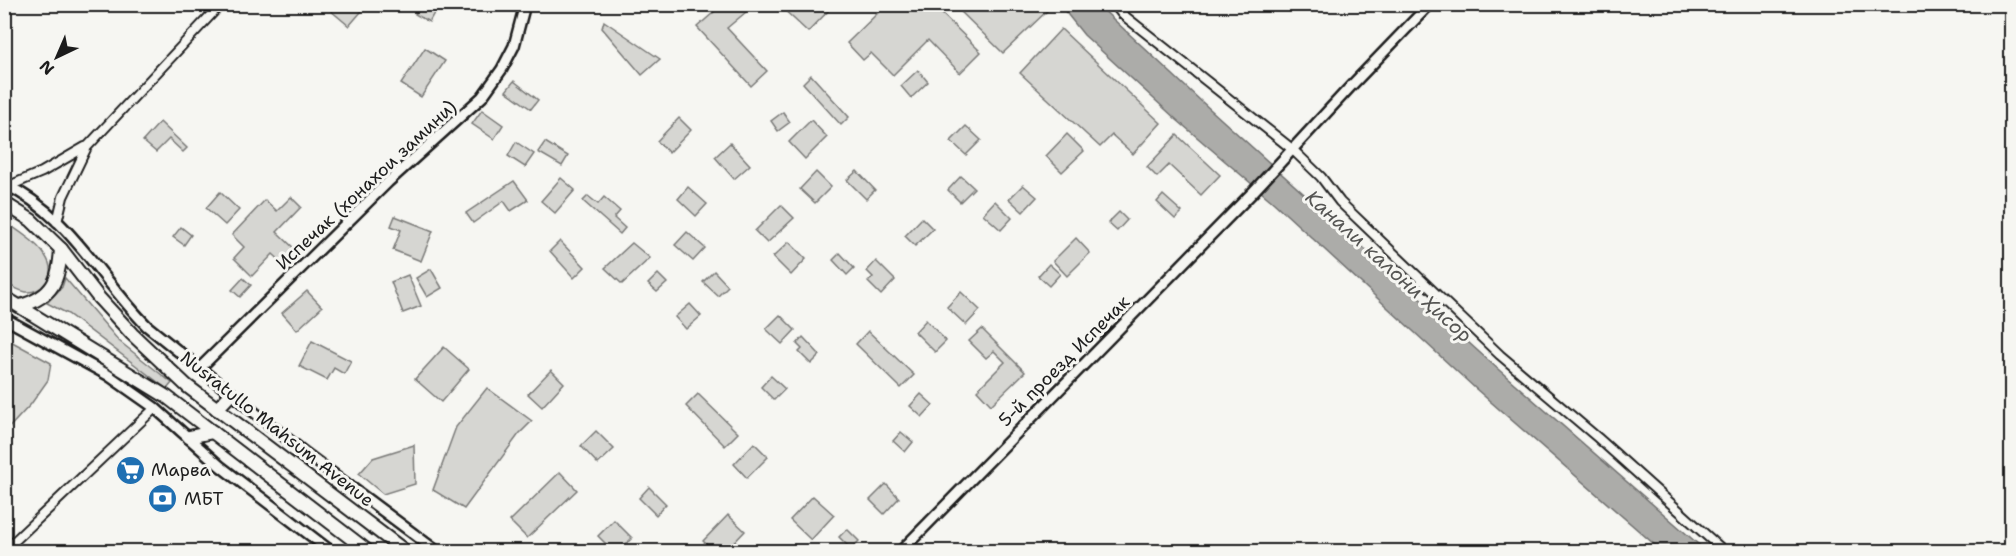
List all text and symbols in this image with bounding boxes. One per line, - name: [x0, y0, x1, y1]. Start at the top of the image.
- north arrow: [27, 27, 87, 87]
- text: N: [35, 55, 59, 79]
- street label: Испечак (хонахои замини): [271, 95, 461, 275]
- water label: Канали калони Ҳисор: [1300, 184, 1478, 348]
- street label: 5-й проезд Испечак: [993, 290, 1135, 432]
- street label: Nusratullo Mahsum Avenue: [175, 346, 379, 512]
- supermarket icon: Марва: [114, 454, 146, 486]
- place label: Марва: [151, 458, 211, 482]
- bank icon: МБТ: [147, 483, 179, 515]
- place label: МБТ: [184, 487, 224, 511]

